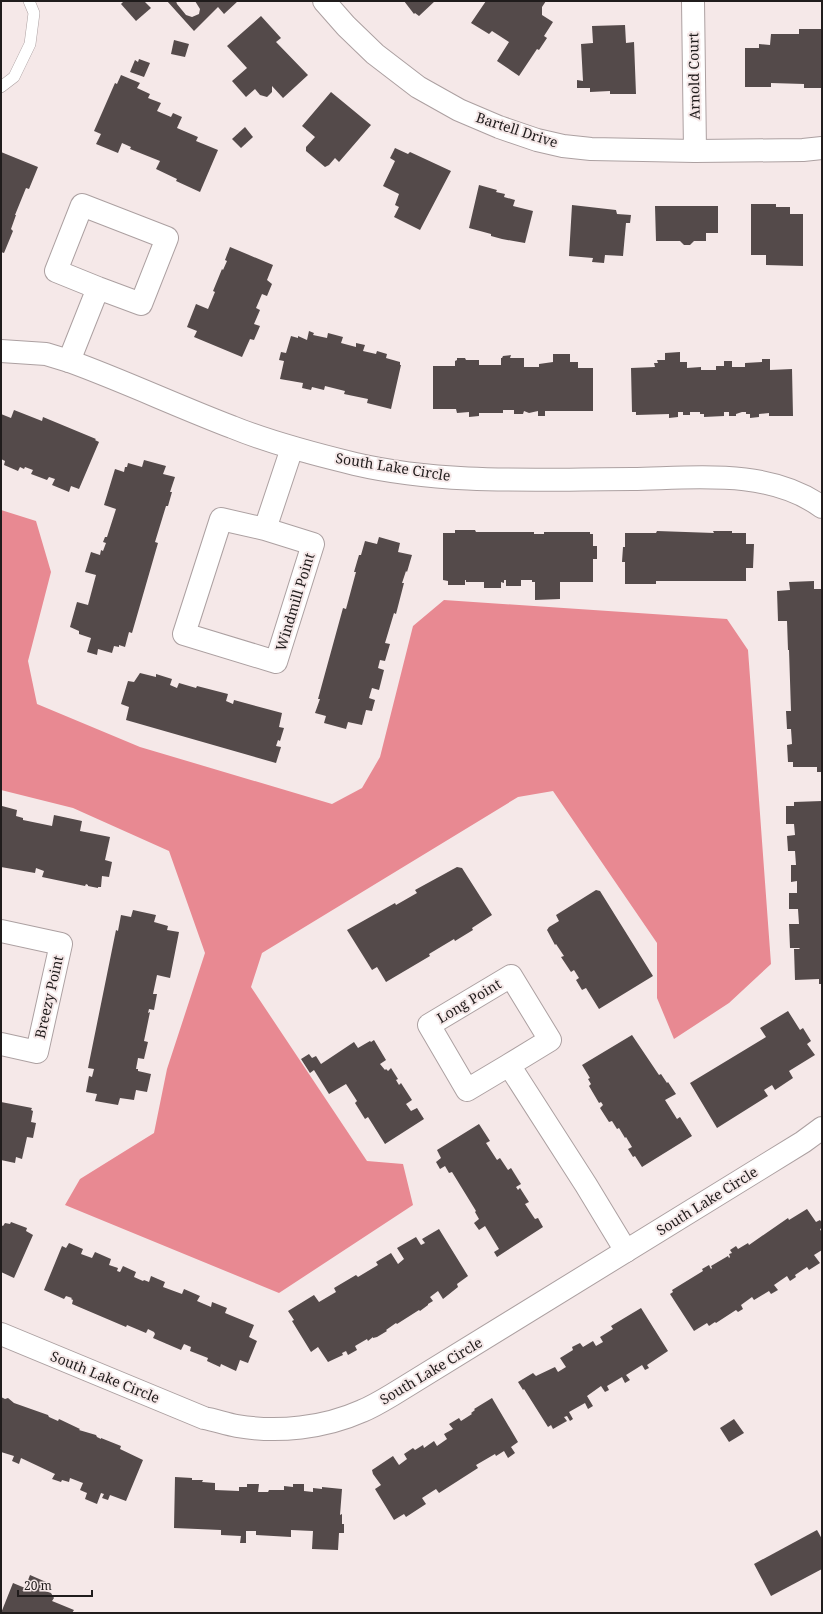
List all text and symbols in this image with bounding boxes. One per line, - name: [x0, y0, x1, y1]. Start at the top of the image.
- street label: Arnold Court: [683, 32, 704, 120]
- street label: Bartell Drive: [474, 107, 561, 152]
- street label: South Lake Circle: [334, 448, 452, 485]
- street label: Windmill Point: [271, 550, 319, 653]
- street label: Breezy Point: [30, 954, 67, 1040]
- street label: Long Point: [433, 974, 505, 1027]
- street label: South Lake Circle: [652, 1162, 761, 1239]
- street label: South Lake Circle: [376, 1333, 485, 1409]
- street label: South Lake Circle: [48, 1346, 163, 1407]
- scale bar: [18, 1572, 92, 1598]
- text: 20 m: [24, 1577, 52, 1594]

